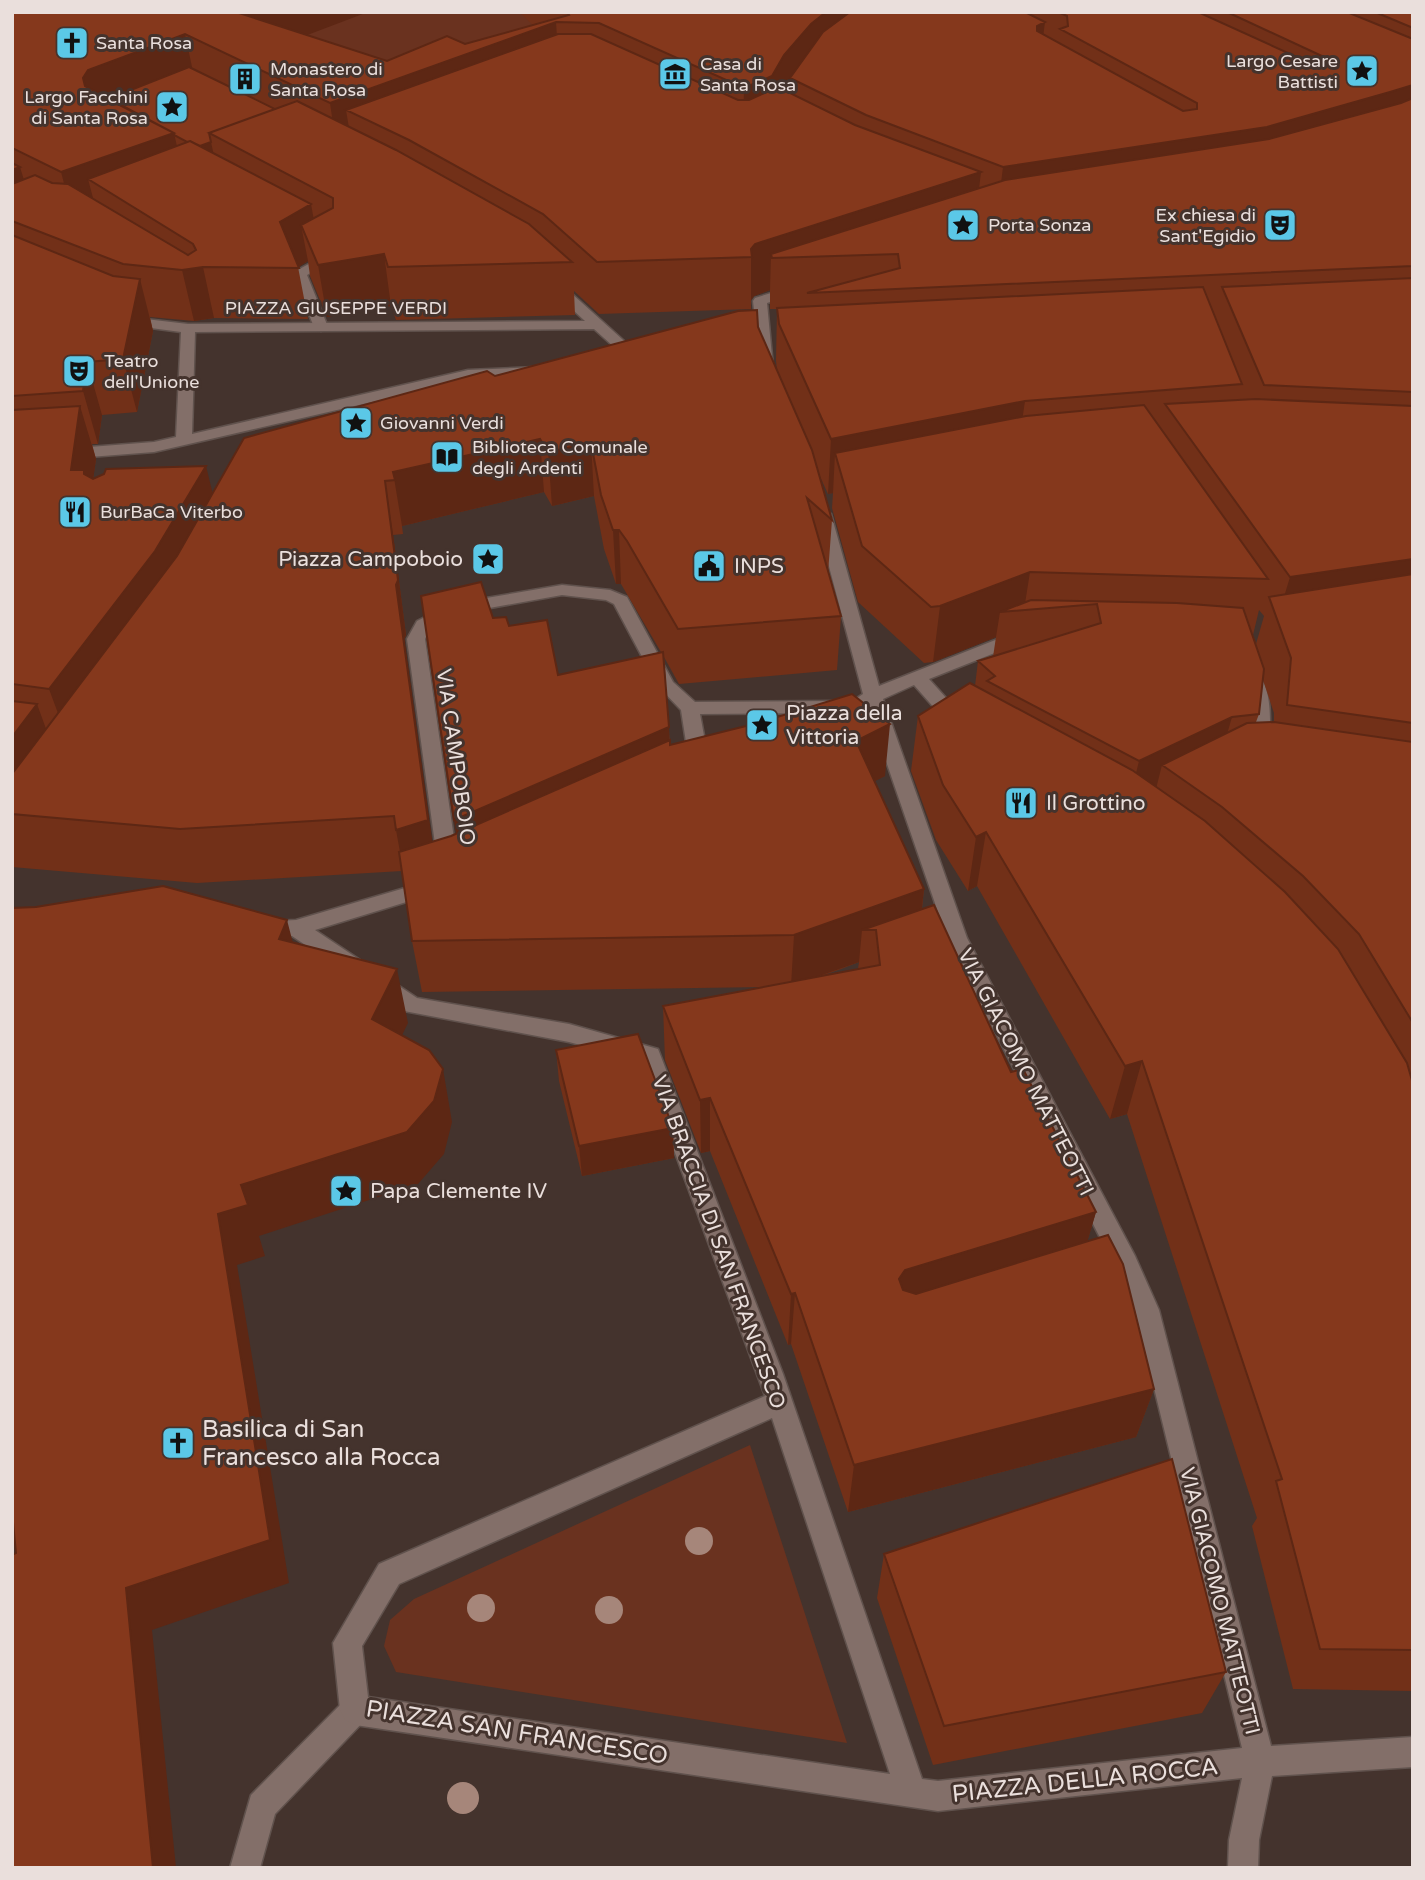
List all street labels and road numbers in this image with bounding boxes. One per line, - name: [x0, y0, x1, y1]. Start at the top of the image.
- street label: PIAZZA GIUSEPPE VERDI: [225, 297, 447, 319]
- street label: VIA CAMPOBOIO: [431, 667, 480, 847]
- street label: VIA GIACOMO MATTEOTTI: [952, 944, 1099, 1200]
- street label: VIA BRACCIA DI SAN FRANCESCO: [646, 1072, 791, 1412]
- street label: VIA GIACOMO MATTEOTTI: [1174, 1465, 1265, 1737]
- street label: PIAZZA SAN FRANCESCO: [364, 1694, 670, 1771]
- street label: PIAZZA DELLA ROCCA: [950, 1752, 1220, 1809]

